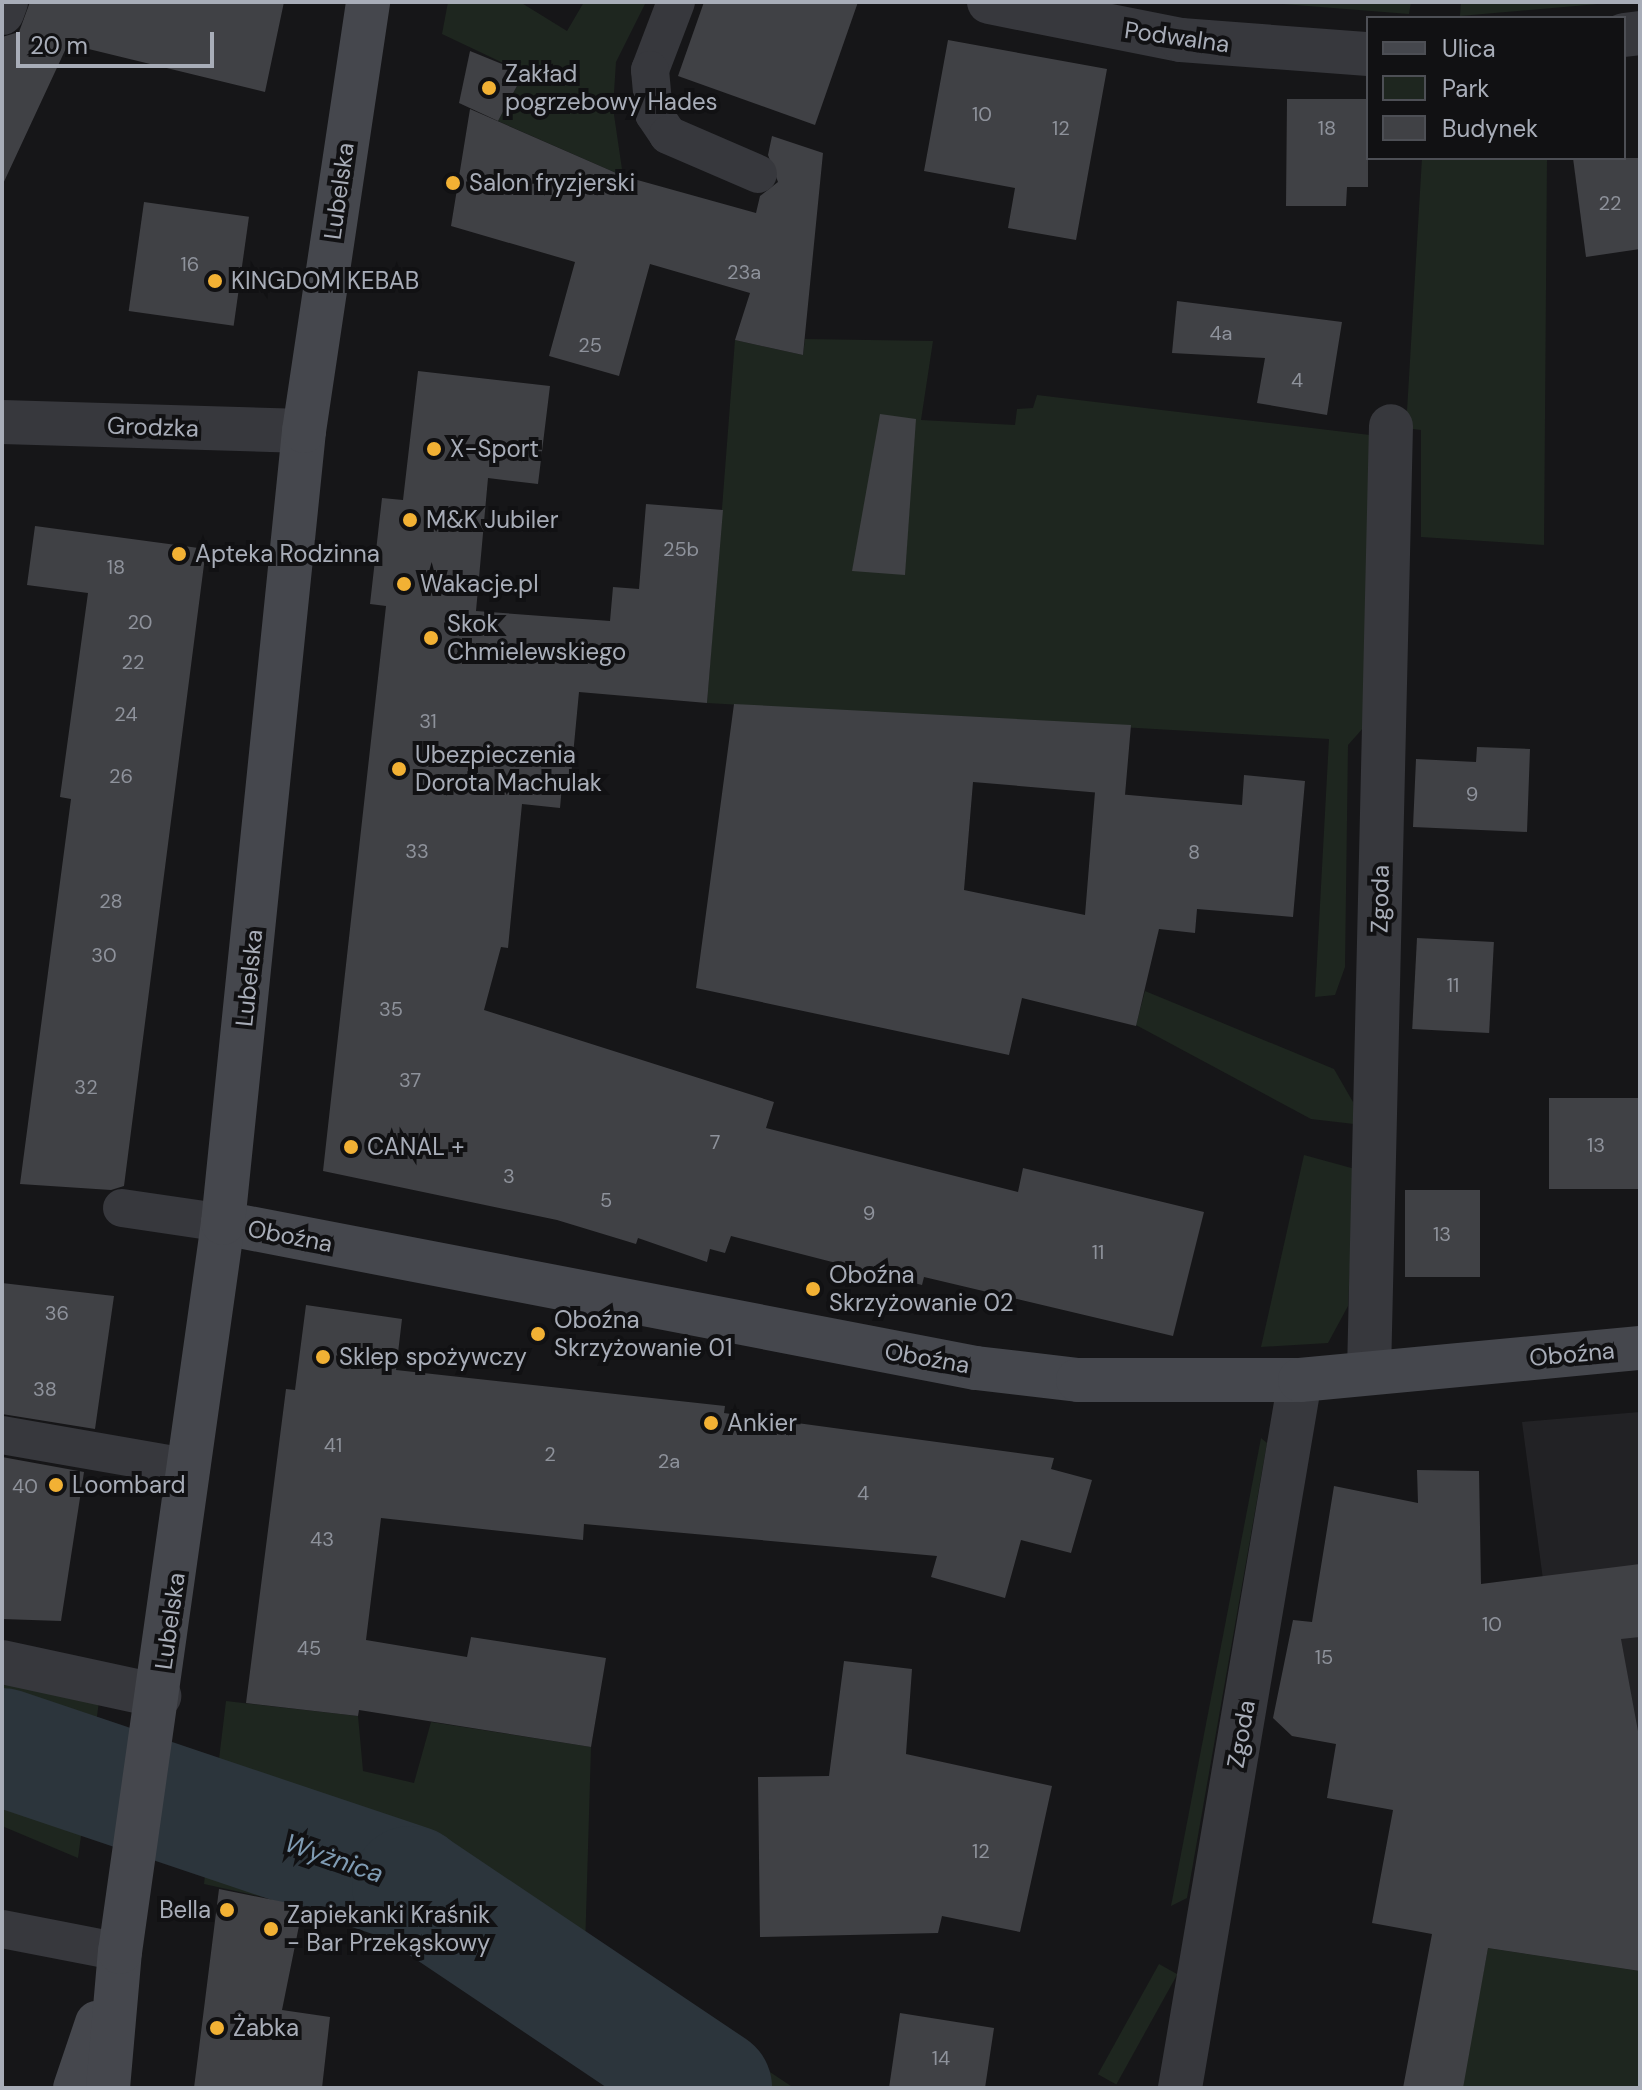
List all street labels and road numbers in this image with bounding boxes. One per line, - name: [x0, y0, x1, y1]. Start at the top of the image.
- street label: Podwalna: [1123, 15, 1231, 59]
- street label: Lubelska: [318, 141, 360, 241]
- street label: Grodzka: [107, 411, 199, 443]
- street label: Zgoda: [1365, 865, 1395, 933]
- street label: Lubelska: [230, 928, 268, 1028]
- street label: Oboźna: [245, 1214, 335, 1258]
- street label: Oboźna: [882, 1336, 972, 1380]
- street label: Oboźna: [1528, 1336, 1616, 1372]
- street label: Lubelska: [149, 1571, 191, 1671]
- street label: Zgoda: [1221, 1698, 1261, 1770]

